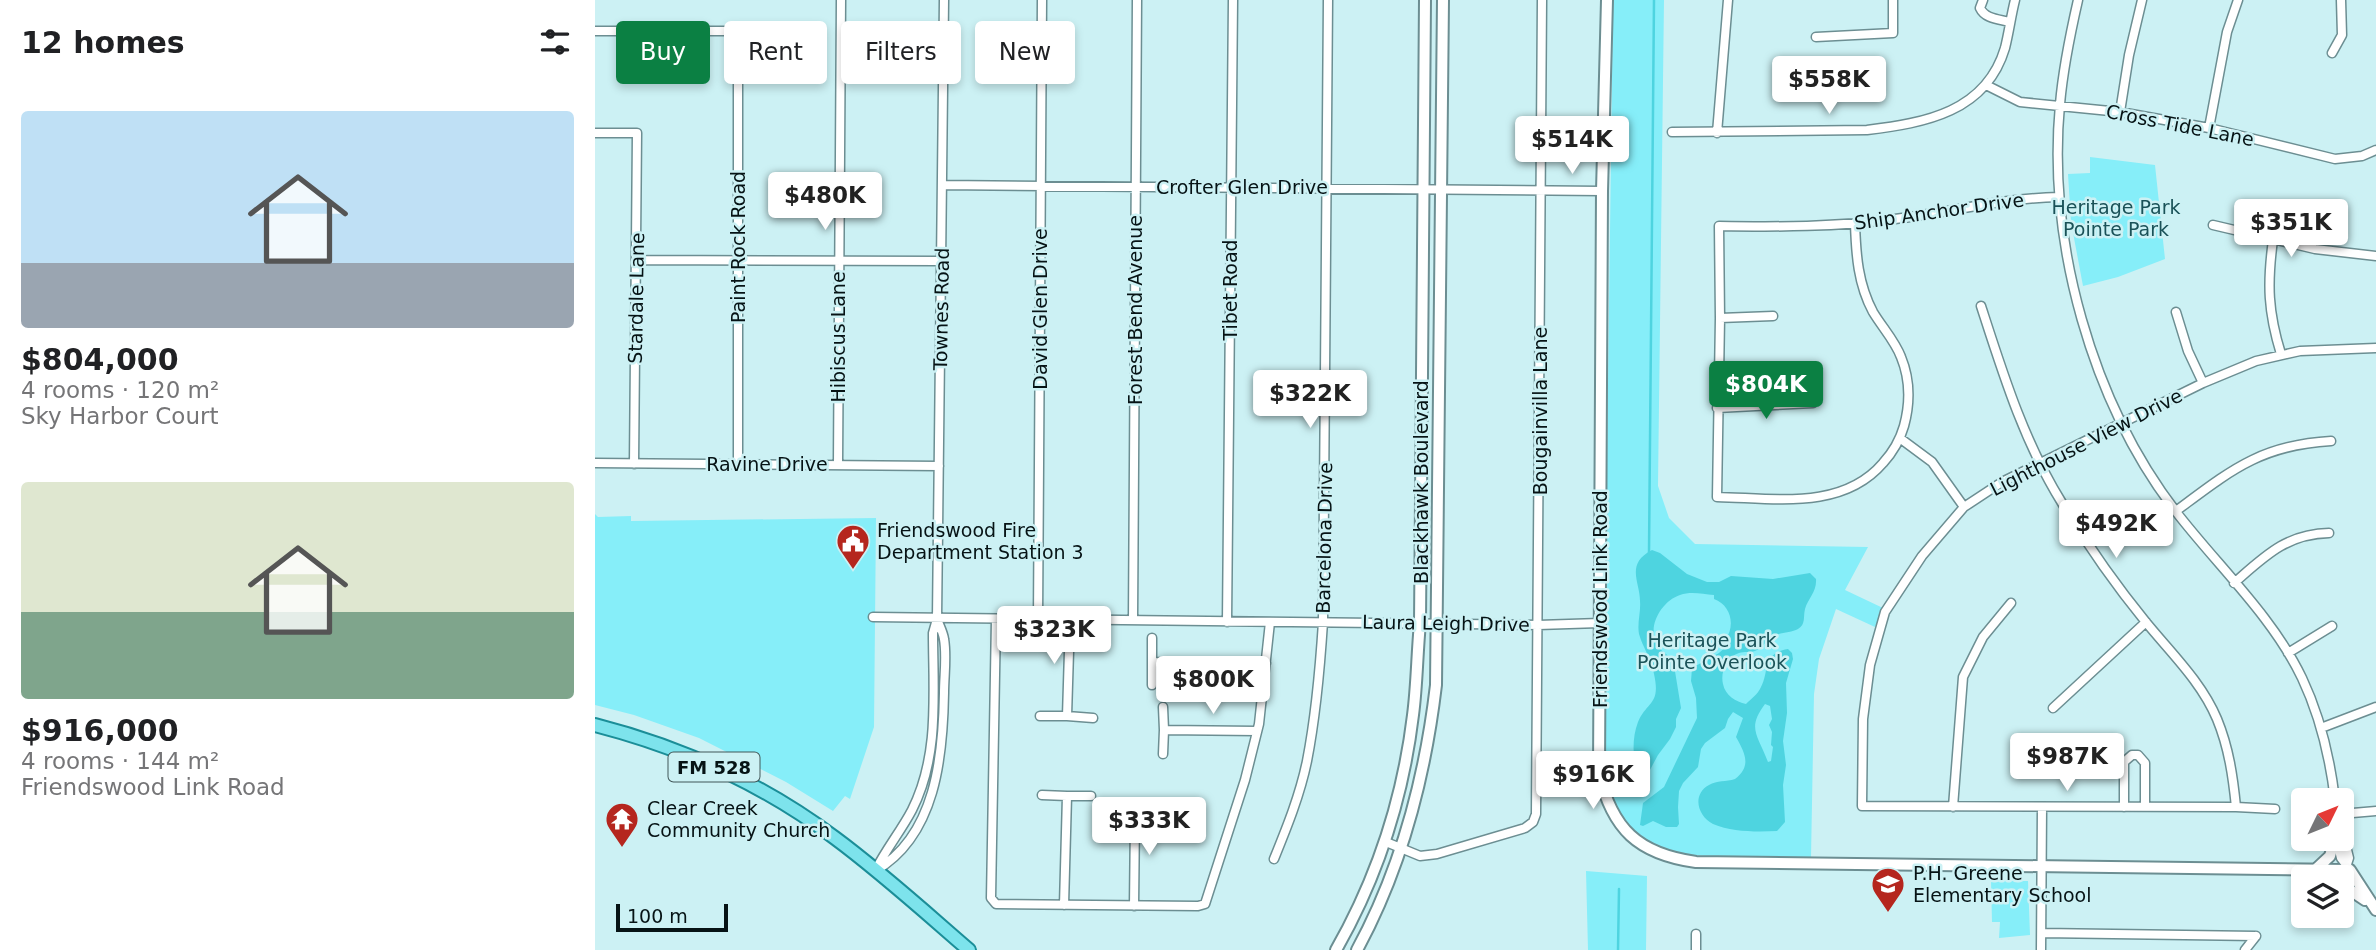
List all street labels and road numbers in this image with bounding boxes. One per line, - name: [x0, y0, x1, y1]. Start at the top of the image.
- street label: Cross Tide Lane: [2104, 100, 2256, 150]
- street label: Paint Rock Road: [727, 171, 749, 323]
- street label: Crofter Glen Drive: [1156, 176, 1328, 198]
- street label: Ship Anchor Drive: [1853, 188, 2025, 234]
- street label: Forest Bend Avenue: [1124, 215, 1146, 405]
- street label: David Glen Drive: [1029, 228, 1051, 390]
- street label: Stardale Lane: [624, 232, 648, 364]
- street label: Tibet Road: [1219, 239, 1241, 342]
- street label: Townes Road: [929, 247, 953, 372]
- street label: Hibiscus Lane: [827, 271, 849, 403]
- street label: Bougainvilla Lane: [1529, 327, 1551, 495]
- street label: Blackhawk Boulevard: [1410, 380, 1432, 584]
- street label: Lighthouse View Drive: [1986, 384, 2186, 500]
- street label: Ravine Drive: [706, 453, 828, 475]
- street label: Barcelona Drive: [1312, 462, 1336, 614]
- street label: Friendswood Link Road: [1589, 490, 1611, 708]
- street label: Laura Leigh Drive: [1362, 611, 1530, 635]
- road number: FM 528: [669, 752, 759, 782]

